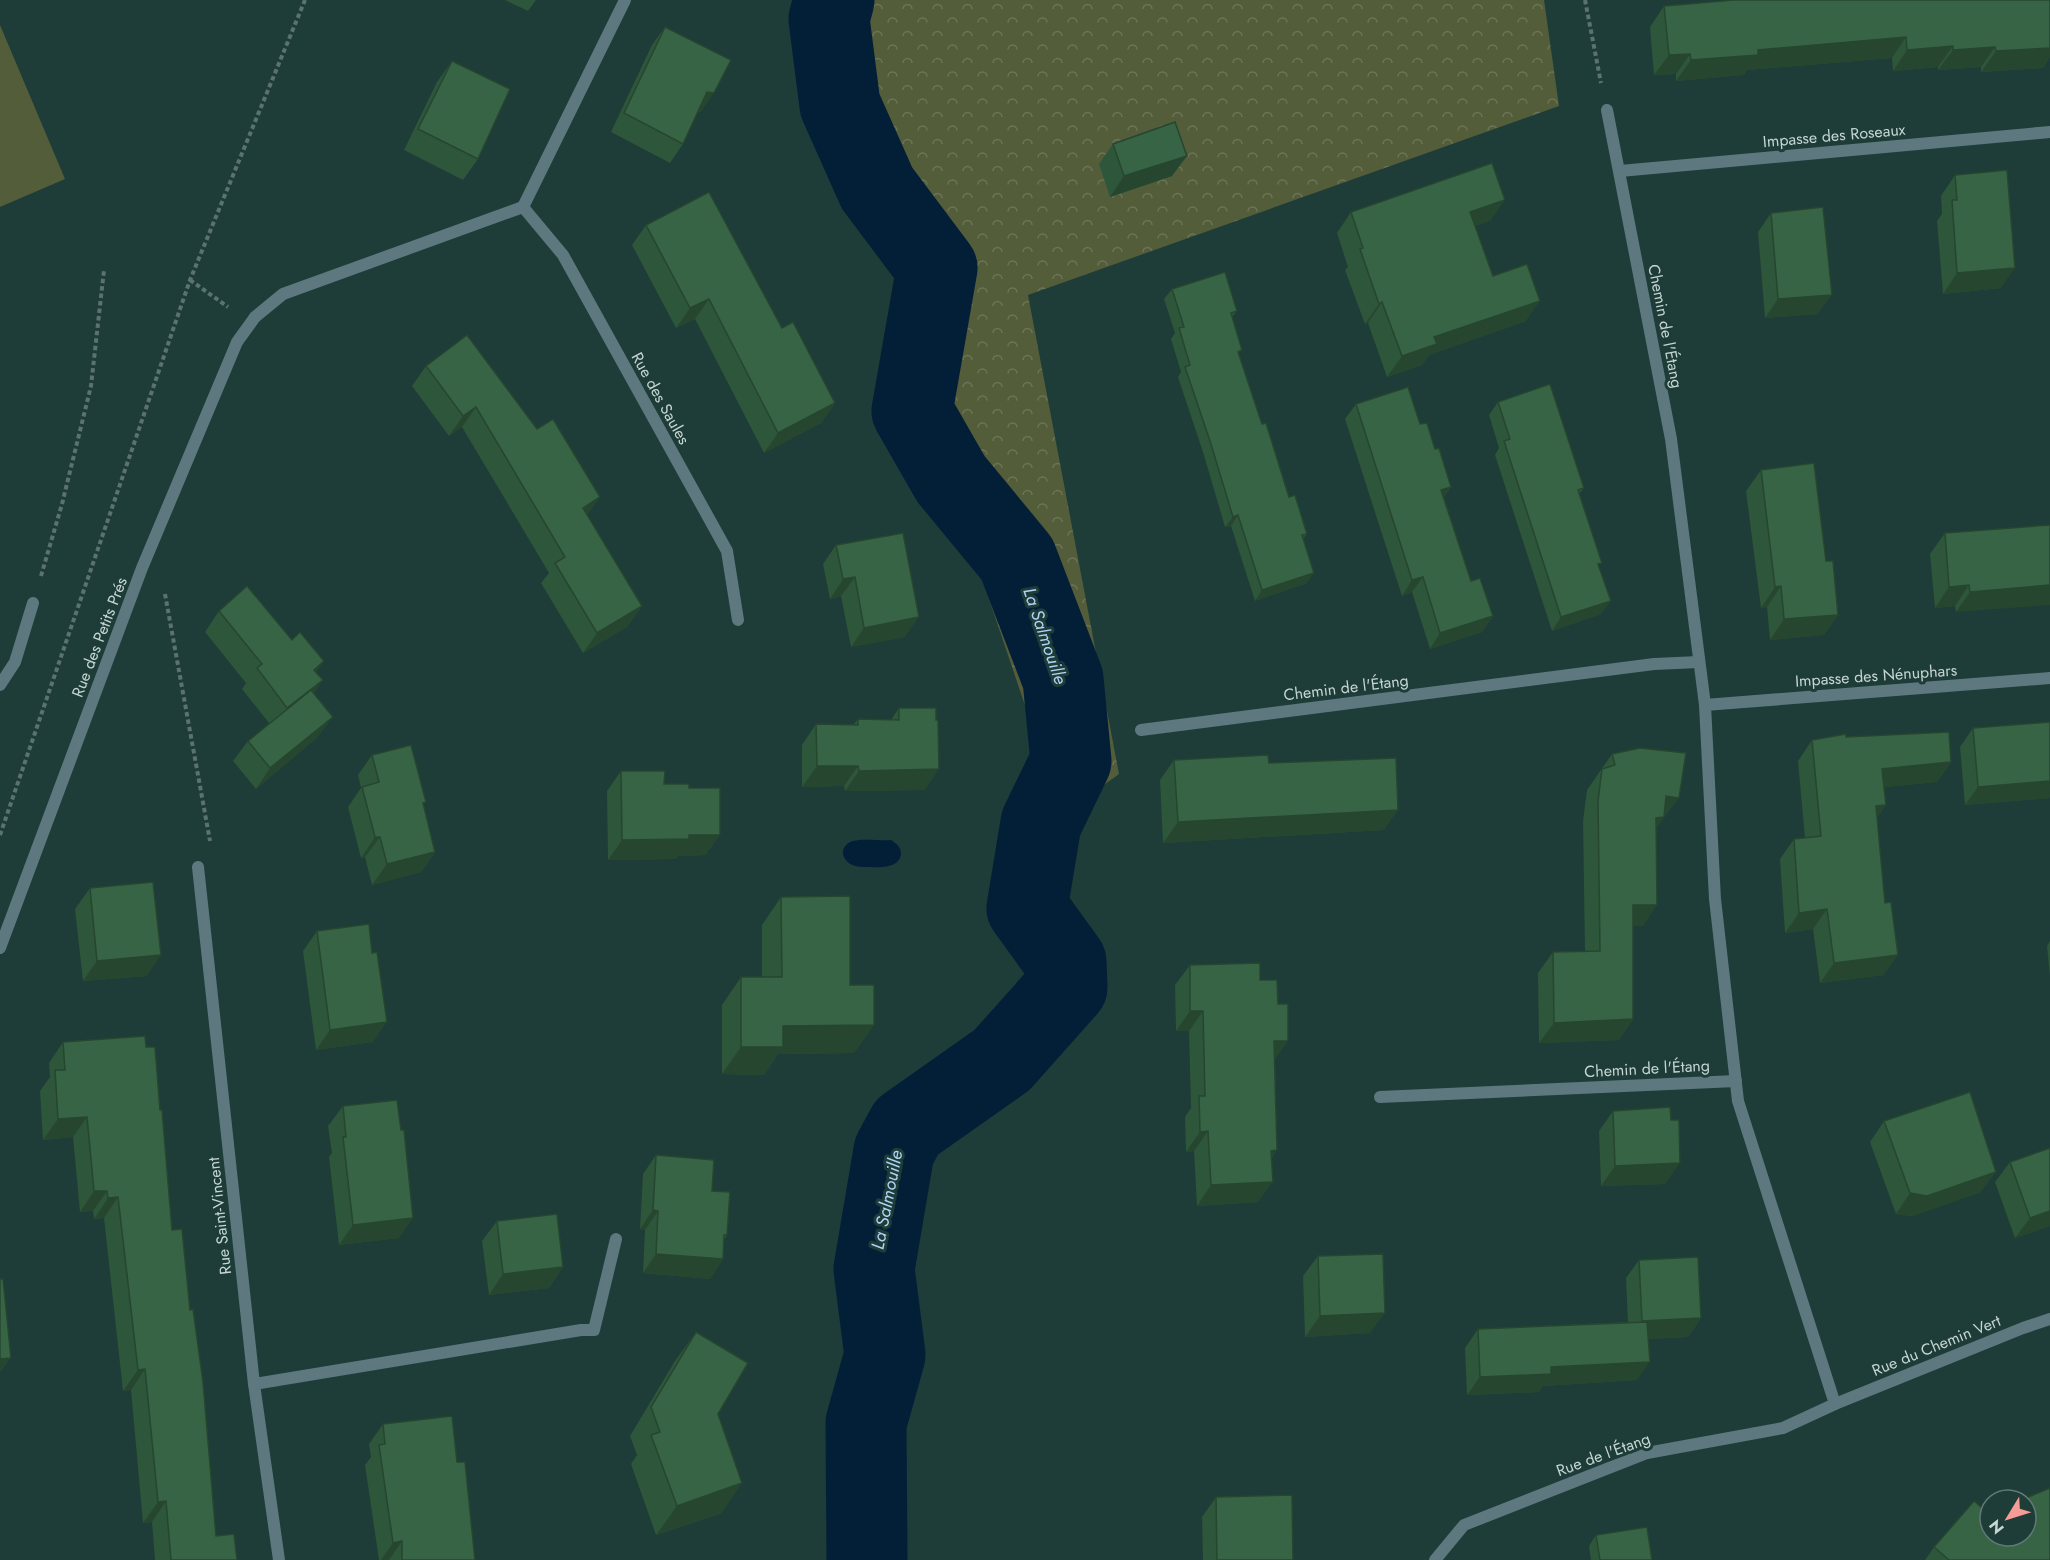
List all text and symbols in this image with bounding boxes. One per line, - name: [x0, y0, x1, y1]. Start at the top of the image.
- street label: Impasse des Roseaux: [1762, 118, 1907, 153]
- street label: Chemin de l'Étang: [1642, 262, 1689, 390]
- street label: Rue des Saules: [626, 348, 695, 449]
- street label: Rue des Petits Prés: [66, 574, 133, 701]
- water label: La Salmouille: [1016, 584, 1074, 688]
- street label: Impasse des Nénuphars: [1794, 658, 1958, 693]
- street label: Chemin de l'Étang: [1282, 668, 1410, 707]
- street label: Chemin de l'Étang: [1584, 1054, 1710, 1083]
- water label: La Salmouille: [865, 1148, 909, 1252]
- street label: Rue Saint-Vincent: [202, 1156, 237, 1276]
- street label: Rue du Chemin Vert: [1868, 1309, 2004, 1382]
- street label: Rue de l'Étang: [1553, 1427, 1653, 1482]
- north arrow: [1978, 1488, 2038, 1548]
- text: N: [1984, 1515, 2010, 1539]

